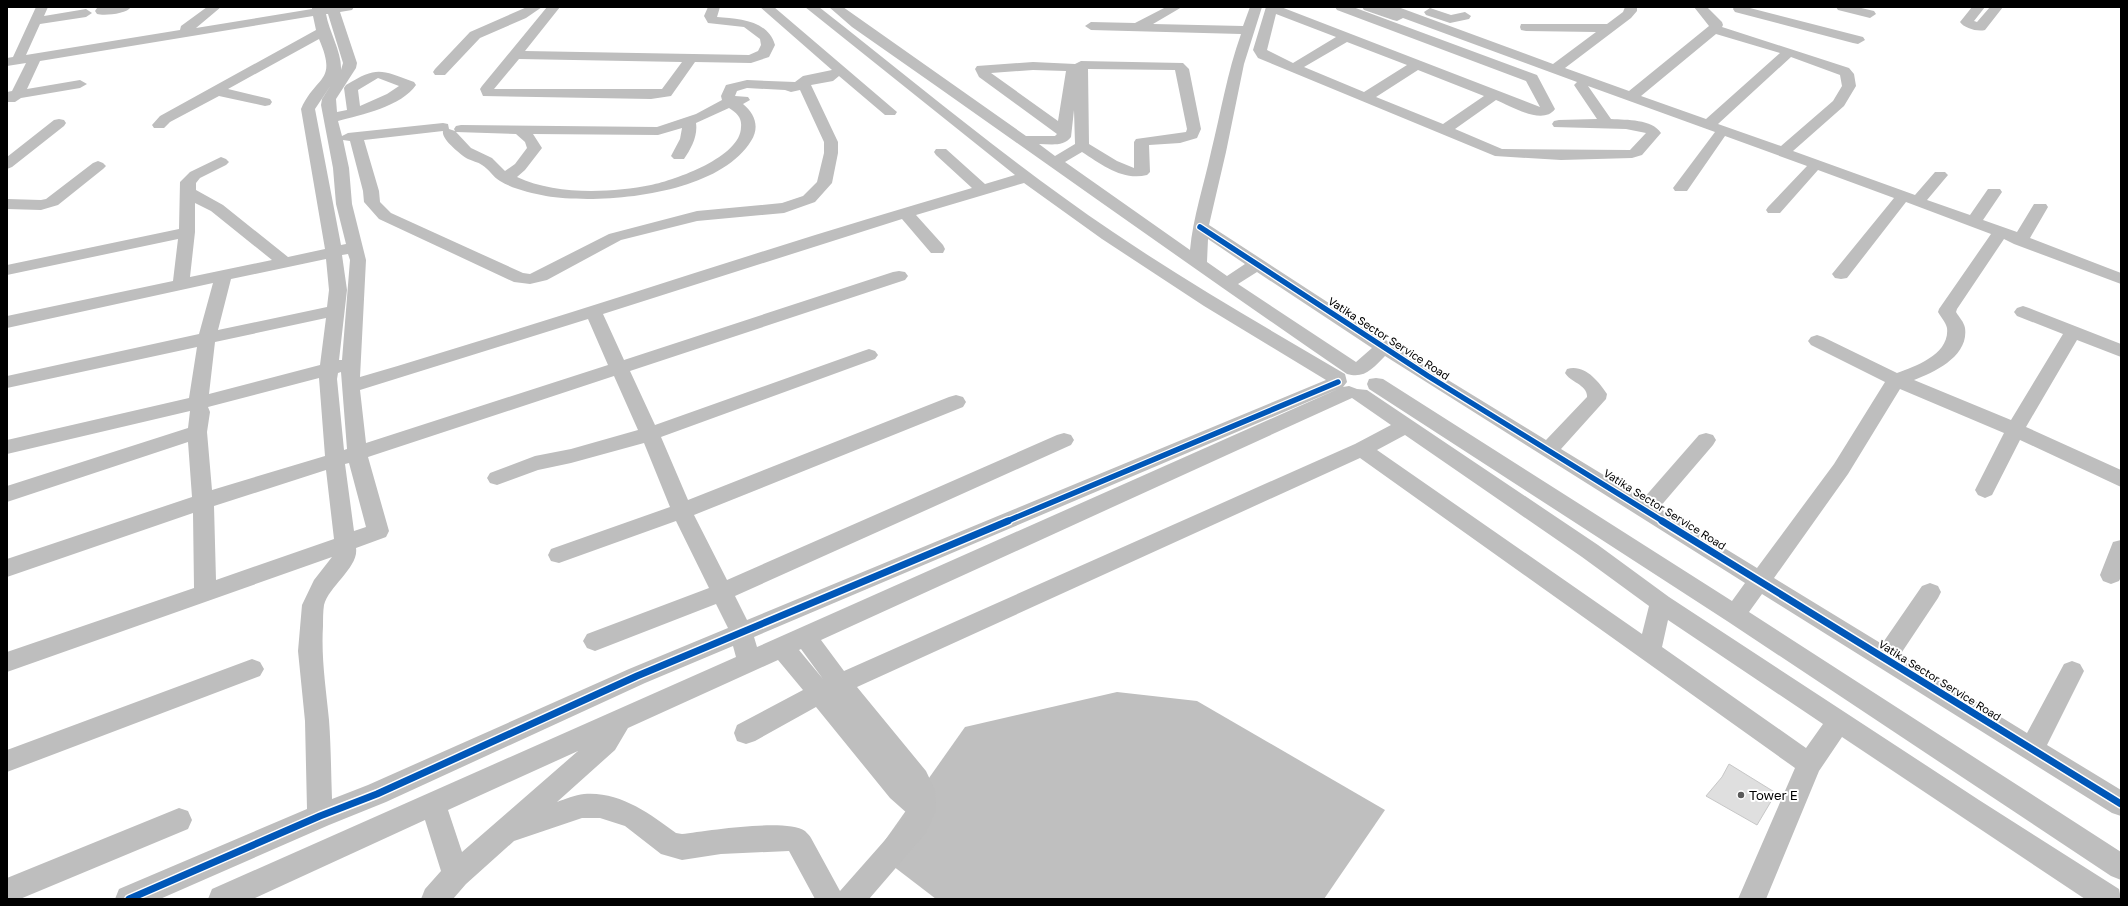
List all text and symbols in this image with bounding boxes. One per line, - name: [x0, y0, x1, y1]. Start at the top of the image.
- street label: Vatika Sector Service Road: [1326, 294, 1452, 382]
- street label: Vatika Sector Service Road: [1601, 466, 1729, 552]
- street label: Vatika Sector Service Road: [1876, 637, 2004, 723]
- place label: Tower E: [1749, 787, 1798, 803]
- marker: Tower E: [1736, 790, 1746, 800]

